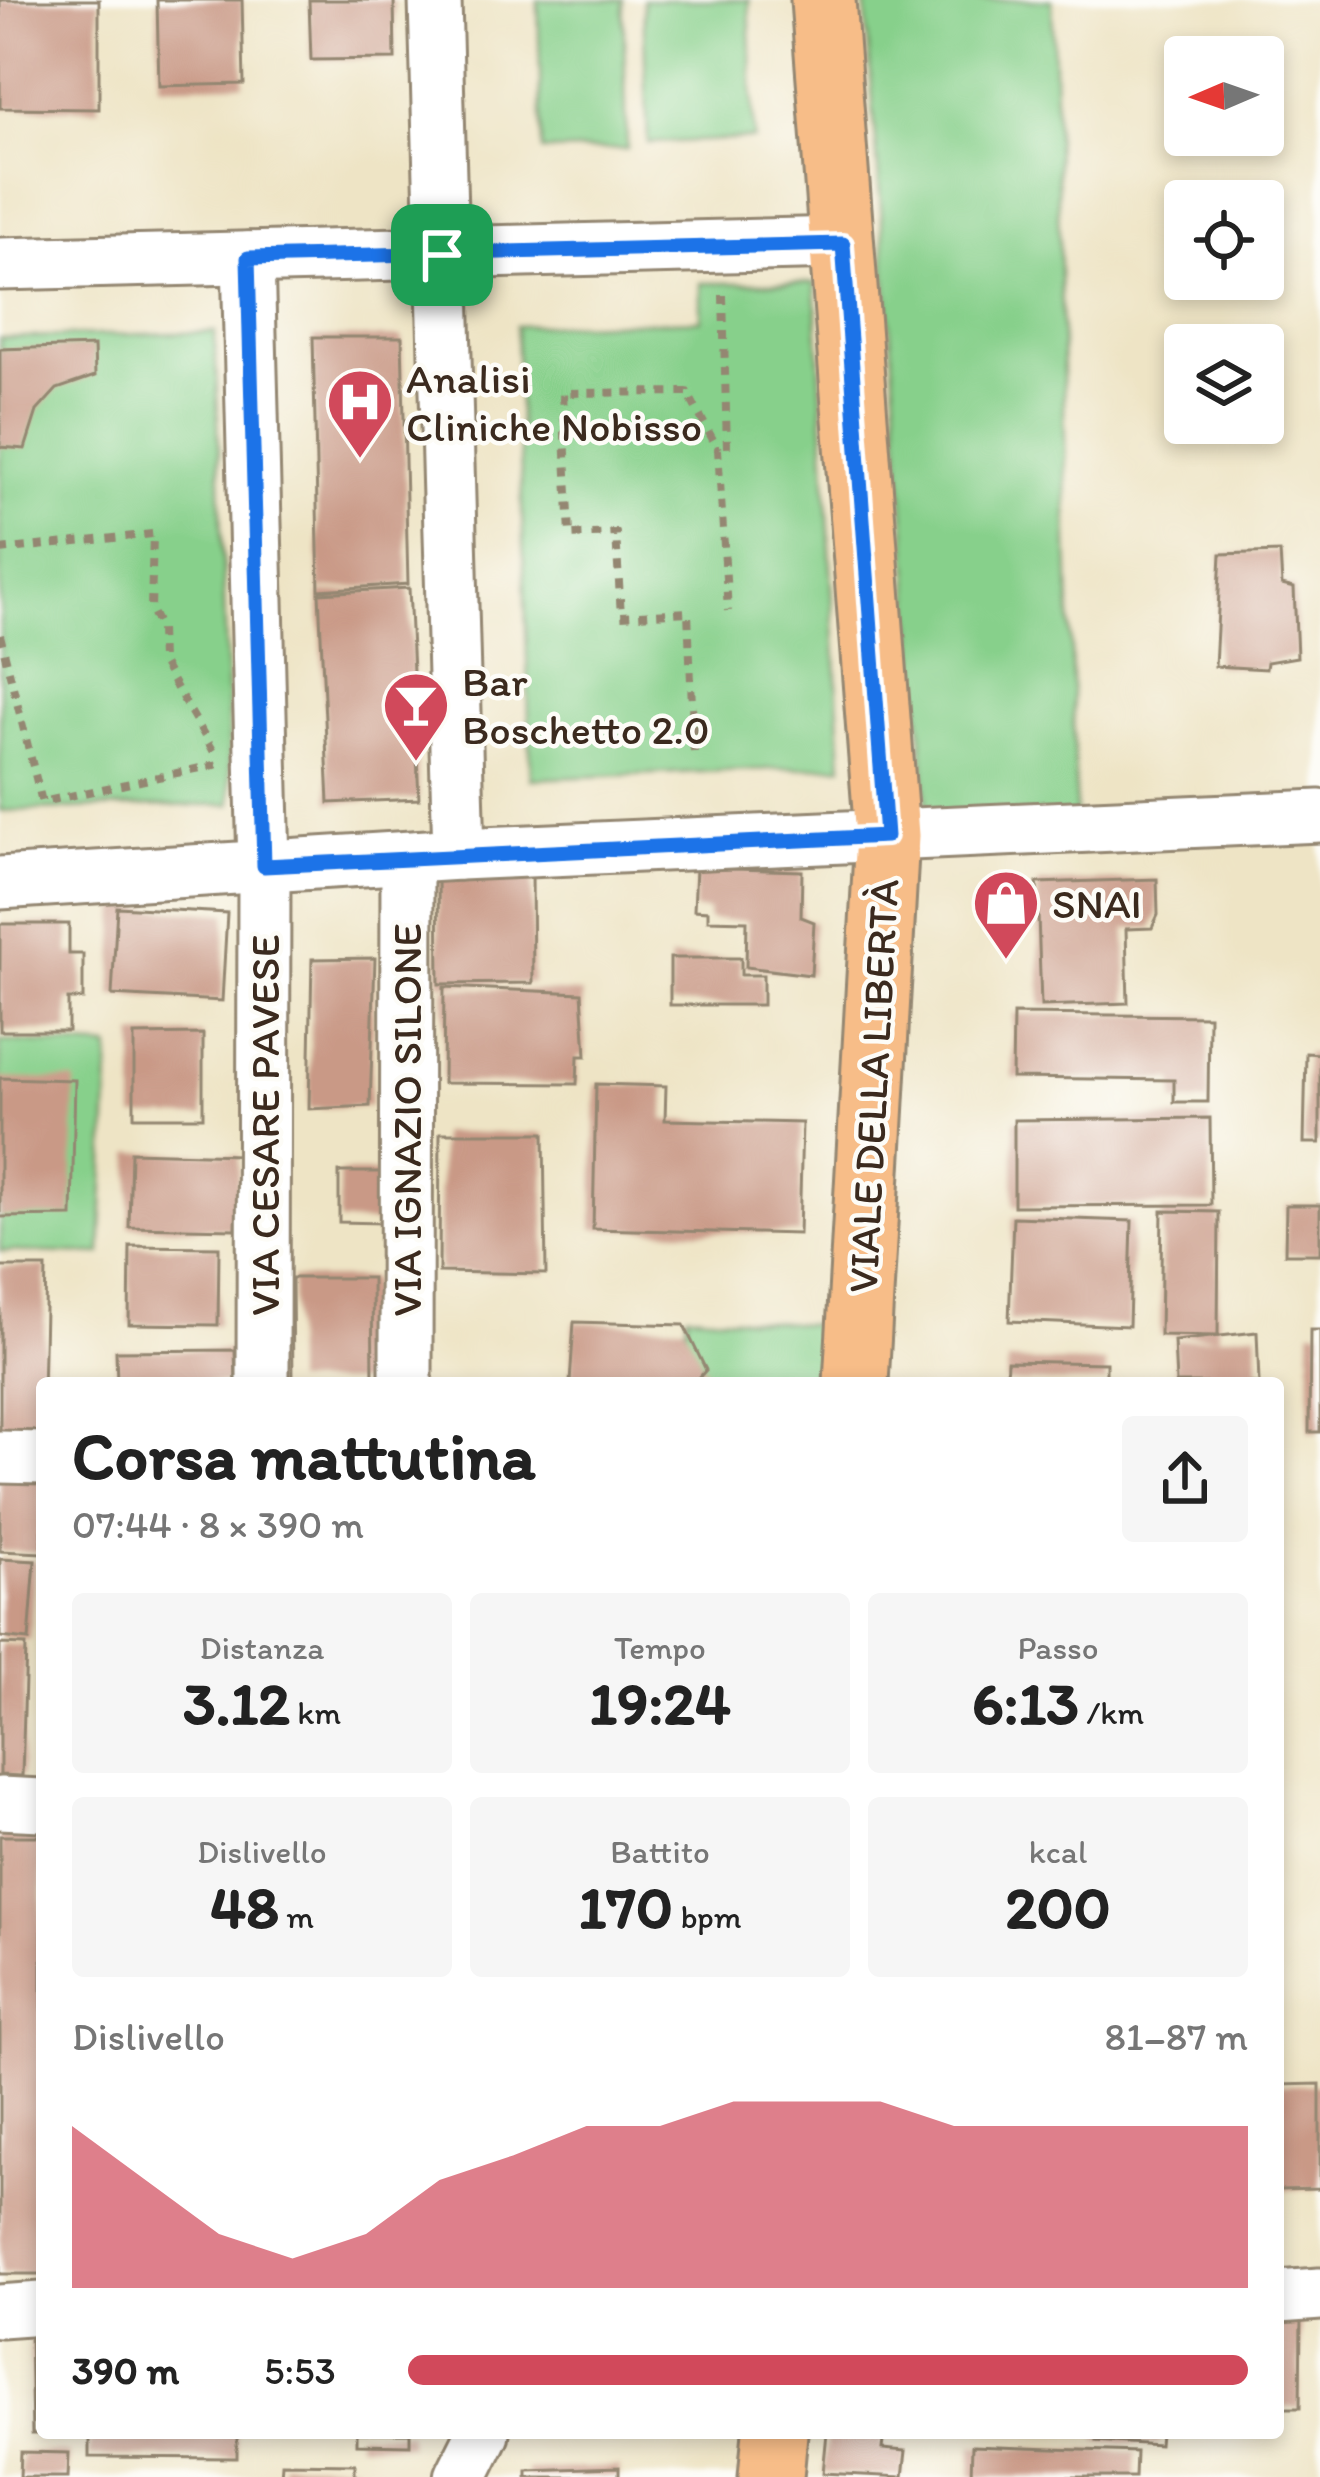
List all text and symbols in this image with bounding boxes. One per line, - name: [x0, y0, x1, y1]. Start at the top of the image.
- north arrow: [1164, 36, 1284, 156]
- map controls: [1164, 36, 1284, 444]
- button: locate: [1164, 180, 1284, 300]
- pin: [391, 204, 493, 306]
- icon: arrive: [409, 222, 475, 288]
- button: layers: [1164, 324, 1284, 444]
- place label: Analisi Cliniche Nobisso: [406, 353, 702, 452]
- hospital icon: Analisi Cliniche Nobisso: [325, 367, 395, 461]
- place label: Bar Boschetto 2.0: [462, 656, 710, 755]
- bar icon: Bar Boschetto 2.0: [381, 670, 451, 764]
- shop icon: SNAI: [971, 868, 1041, 962]
- street label: VIALE DELLA LIBERTÀ: [837, 878, 909, 1294]
- place label: SNAI: [1052, 878, 1142, 929]
- street label: VIA IGNAZIO SILONE: [381, 923, 432, 1317]
- street label: VIA CESARE PAVESE: [239, 934, 290, 1316]
- text: Corsa mattutina: [72, 1416, 536, 1496]
- button: share: [1122, 1416, 1248, 1542]
- text: 07:44 · 8 × 390 m: [72, 1501, 364, 1548]
- text: Distanza: [200, 1628, 324, 1667]
- text: Tempo: [614, 1628, 706, 1667]
- text: Passo: [1017, 1628, 1099, 1667]
- text: 3.12: [183, 1667, 290, 1739]
- text: 19:24: [589, 1667, 731, 1739]
- text: 6:13: [972, 1667, 1079, 1739]
- text: km: [290, 1693, 341, 1732]
- text: /km: [1079, 1693, 1144, 1732]
- text: Dislivello: [197, 1832, 327, 1871]
- text: Battito: [610, 1832, 710, 1871]
- text: kcal: [1029, 1832, 1087, 1871]
- text: 48: [210, 1871, 279, 1943]
- text: 170: [578, 1871, 673, 1943]
- text: 200: [1005, 1871, 1111, 1943]
- text: m: [279, 1897, 314, 1936]
- text: bpm: [673, 1897, 742, 1936]
- text: Dislivello: [72, 2013, 225, 2060]
- text: 81–87 m: [1104, 2013, 1248, 2060]
- text: 390 m: [72, 2347, 179, 2394]
- text: 5:53: [264, 2347, 336, 2394]

